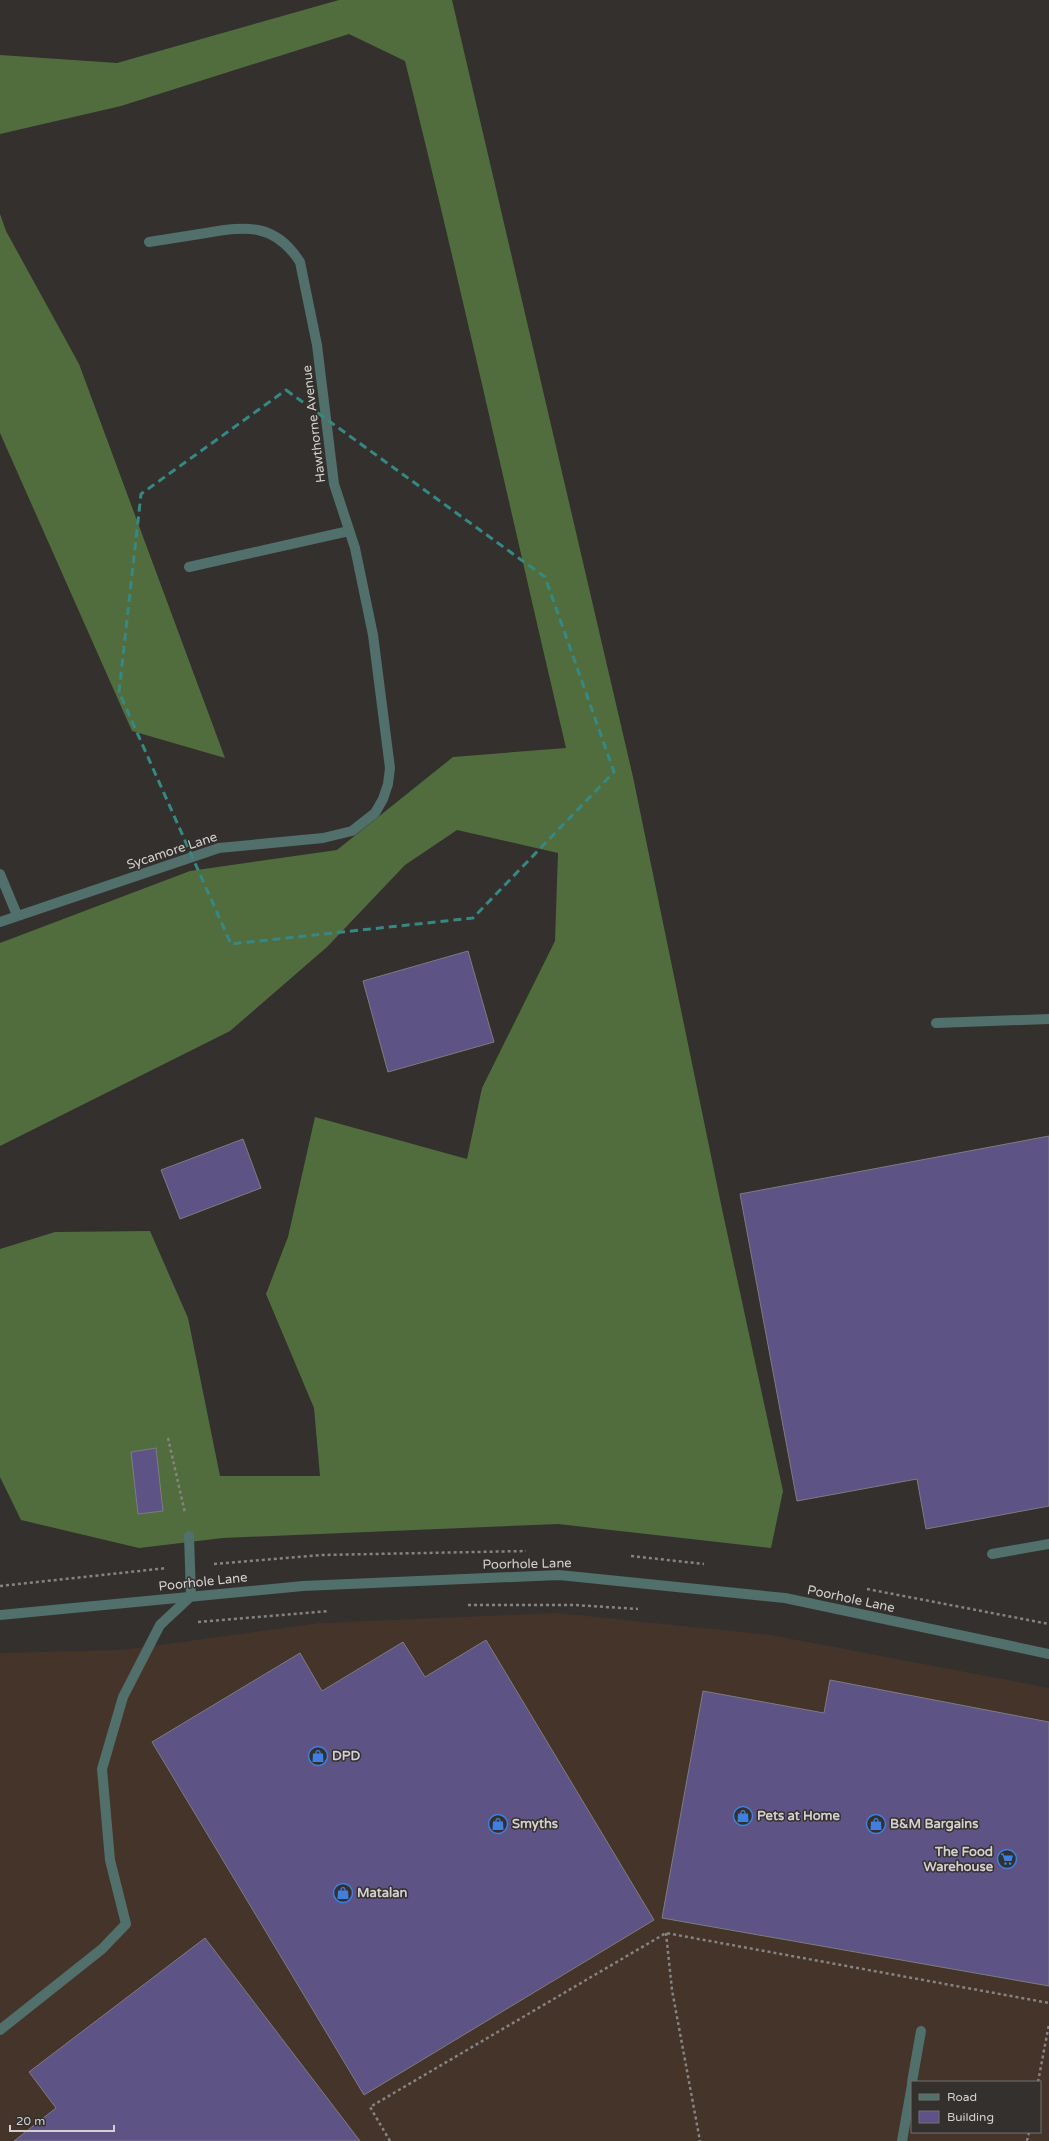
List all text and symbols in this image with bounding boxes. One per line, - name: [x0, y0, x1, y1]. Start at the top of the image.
- street label: Hawthorne Avenue: [299, 364, 329, 484]
- street label: Sycamore Lane: [125, 829, 219, 873]
- street label: Poorhole Lane: [482, 1555, 572, 1573]
- street label: Poorhole Lane: [158, 1569, 248, 1595]
- street label: Poorhole Lane: [806, 1582, 896, 1616]
- shop icon: DPD: [307, 1745, 329, 1767]
- place label: DPD: [332, 1748, 360, 1764]
- shop icon: Pets at Home: [732, 1805, 754, 1827]
- place label: Pets at Home: [757, 1808, 840, 1824]
- shop icon: Smyths: [487, 1813, 509, 1835]
- shop icon: B&M Bargains: [865, 1813, 887, 1835]
- place label: Smyths: [512, 1816, 558, 1832]
- place label: B&M Bargains: [890, 1816, 978, 1832]
- place label: The Food Warehouse: [924, 1844, 994, 1875]
- supermarket icon: The Food Warehouse: [996, 1848, 1018, 1870]
- shop icon: Matalan: [332, 1882, 354, 1904]
- place label: Matalan: [357, 1885, 408, 1901]
- legend: [911, 2081, 1041, 2133]
- text: Road: [947, 2090, 977, 2104]
- scale bar: [10, 2107, 114, 2133]
- text: Building: [947, 2110, 994, 2124]
- text: 20 m: [16, 2114, 45, 2128]

